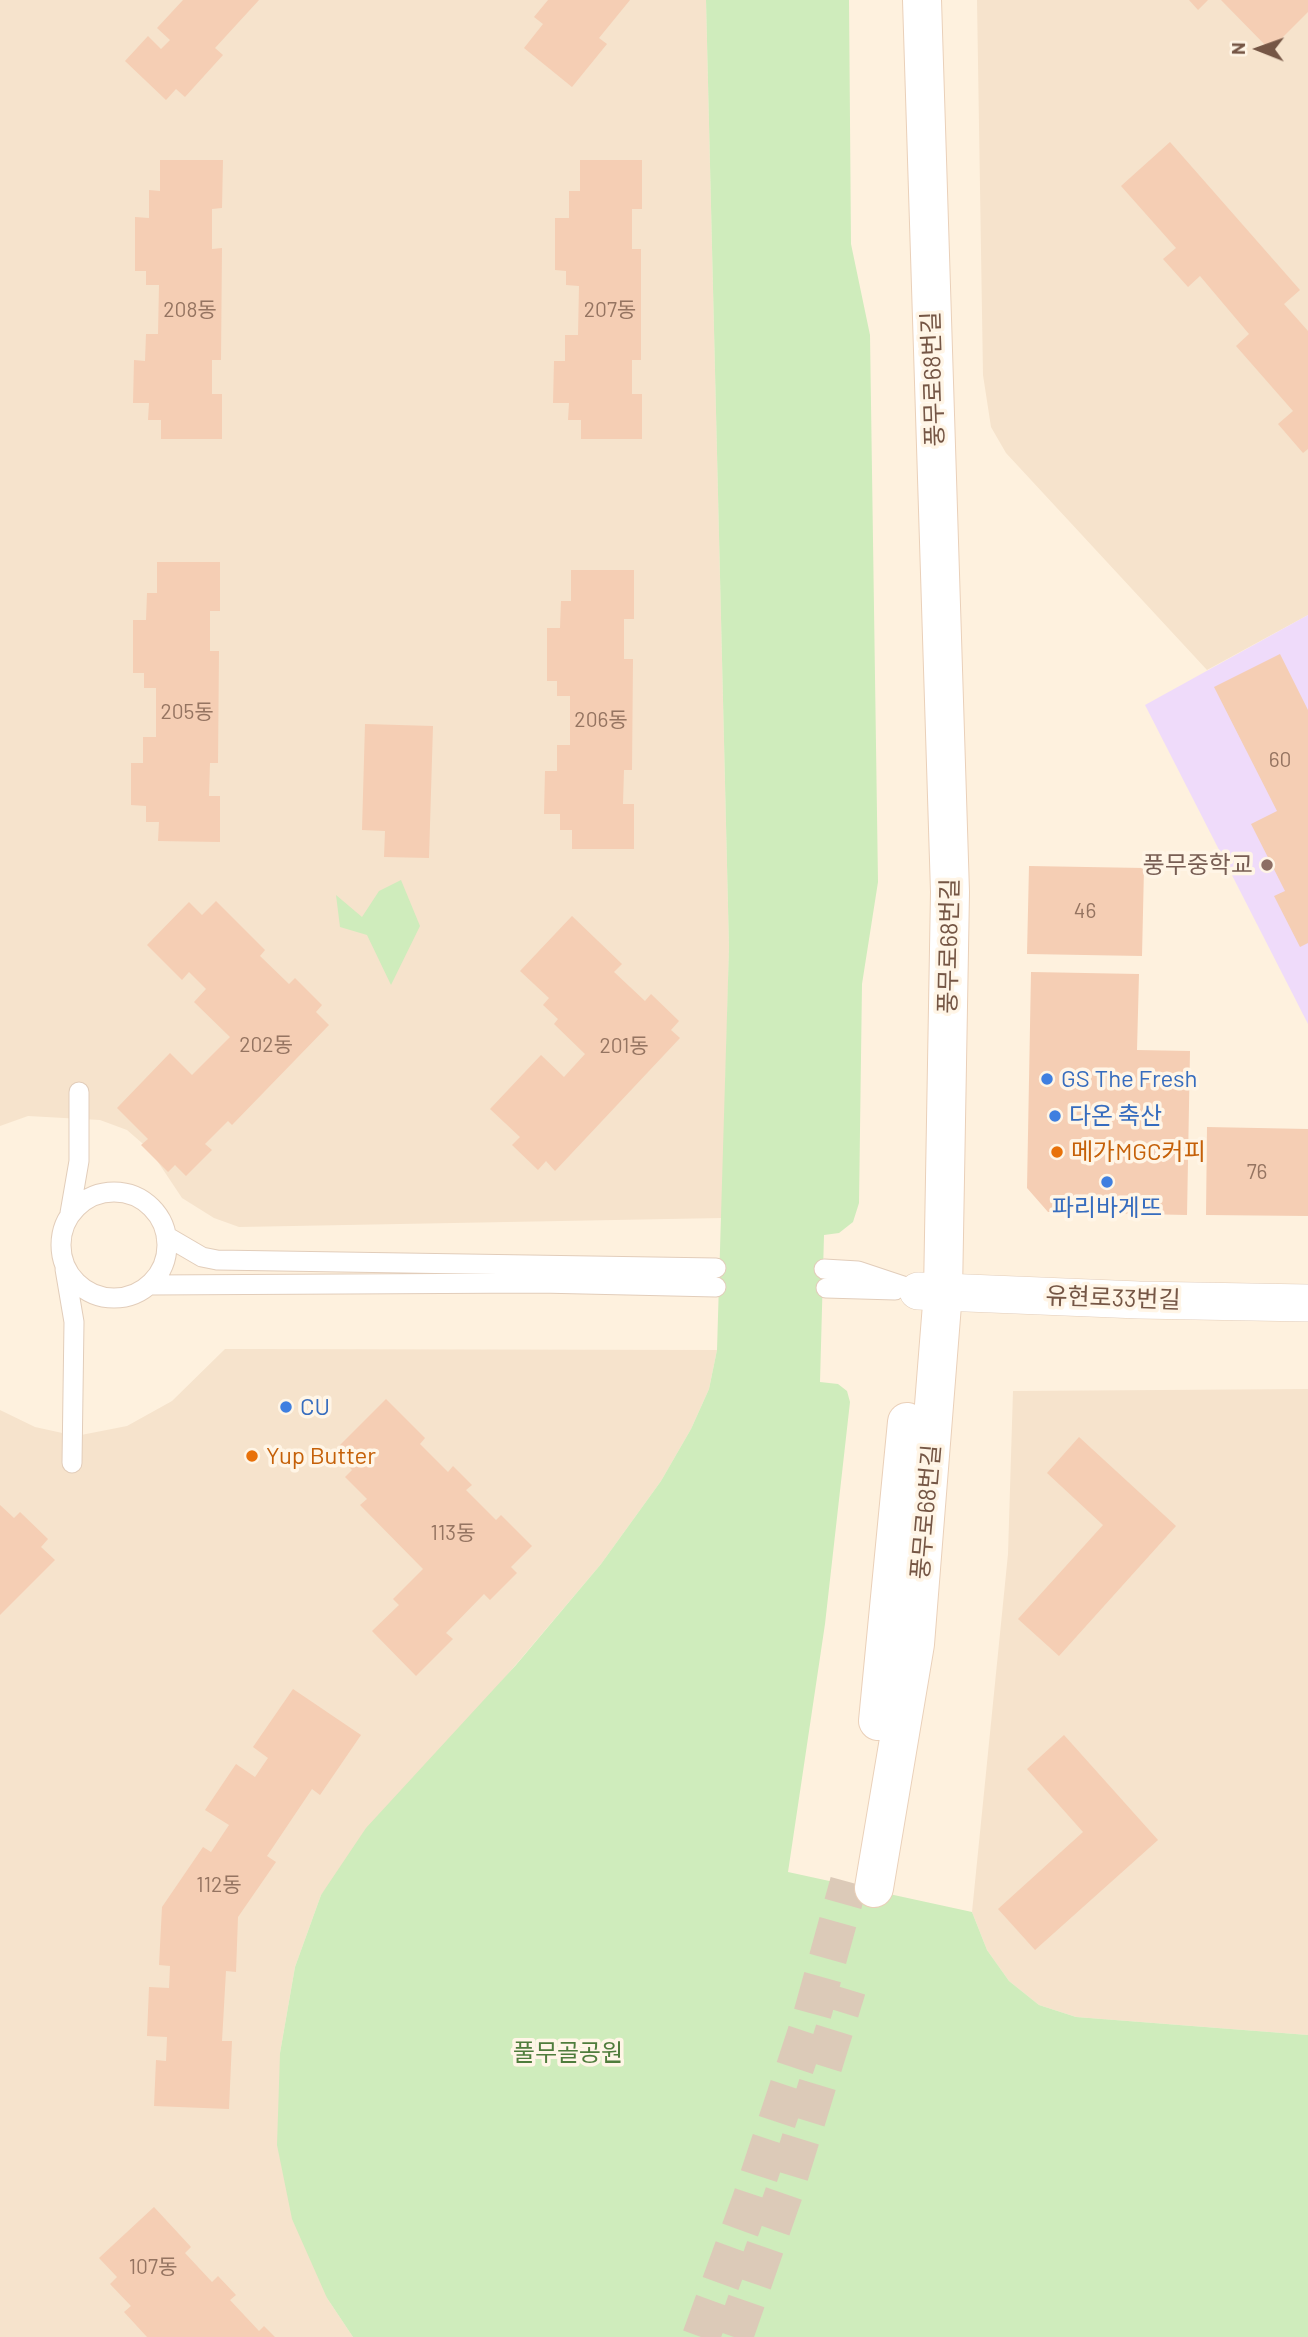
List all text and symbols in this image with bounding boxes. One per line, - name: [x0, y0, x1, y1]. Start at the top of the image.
- north arrow: [1224, 14, 1294, 84]
- text: N: [1226, 42, 1249, 55]
- house number: 208동: [163, 297, 217, 323]
- house number: 207동: [584, 297, 636, 323]
- street label: 풍무로68번길: [916, 311, 950, 447]
- house number: 205동: [160, 699, 214, 725]
- house number: 206동: [574, 707, 628, 733]
- house number: 60: [1269, 747, 1291, 773]
- place label: 풍무중학교: [1143, 851, 1253, 879]
- marker: 풍무중학교: [1259, 857, 1275, 873]
- street label: 풍무로68번길: [933, 878, 965, 1014]
- house number: 46: [1074, 898, 1096, 924]
- house number: 202동: [239, 1032, 293, 1058]
- house number: 201동: [599, 1033, 649, 1059]
- place label: GS The Fresh: [1061, 1065, 1198, 1093]
- marker: GS The Fresh: [1039, 1071, 1055, 1087]
- place label: 다온 축산: [1069, 1102, 1162, 1130]
- marker: 다온 축산: [1047, 1108, 1063, 1124]
- place label: 메가MGC커피: [1071, 1138, 1206, 1166]
- marker: 메가MGC커피: [1049, 1144, 1065, 1160]
- house number: 76: [1247, 1159, 1267, 1185]
- marker: 파리바게뜨: [1099, 1174, 1115, 1190]
- place label: 파리바게뜨: [1052, 1194, 1162, 1222]
- street label: 유현로33번길: [1045, 1281, 1181, 1315]
- place label: CU: [300, 1393, 330, 1421]
- marker: CU: [278, 1399, 294, 1415]
- place label: Yup Butter: [266, 1442, 376, 1470]
- street label: 풍무로68번길: [906, 1443, 946, 1581]
- marker: Yup Butter: [244, 1448, 260, 1464]
- house number: 113동: [431, 1520, 475, 1546]
- house number: 112동: [196, 1872, 242, 1898]
- park label: 풀무골공원: [513, 2039, 623, 2067]
- house number: 107동: [129, 2254, 177, 2280]

